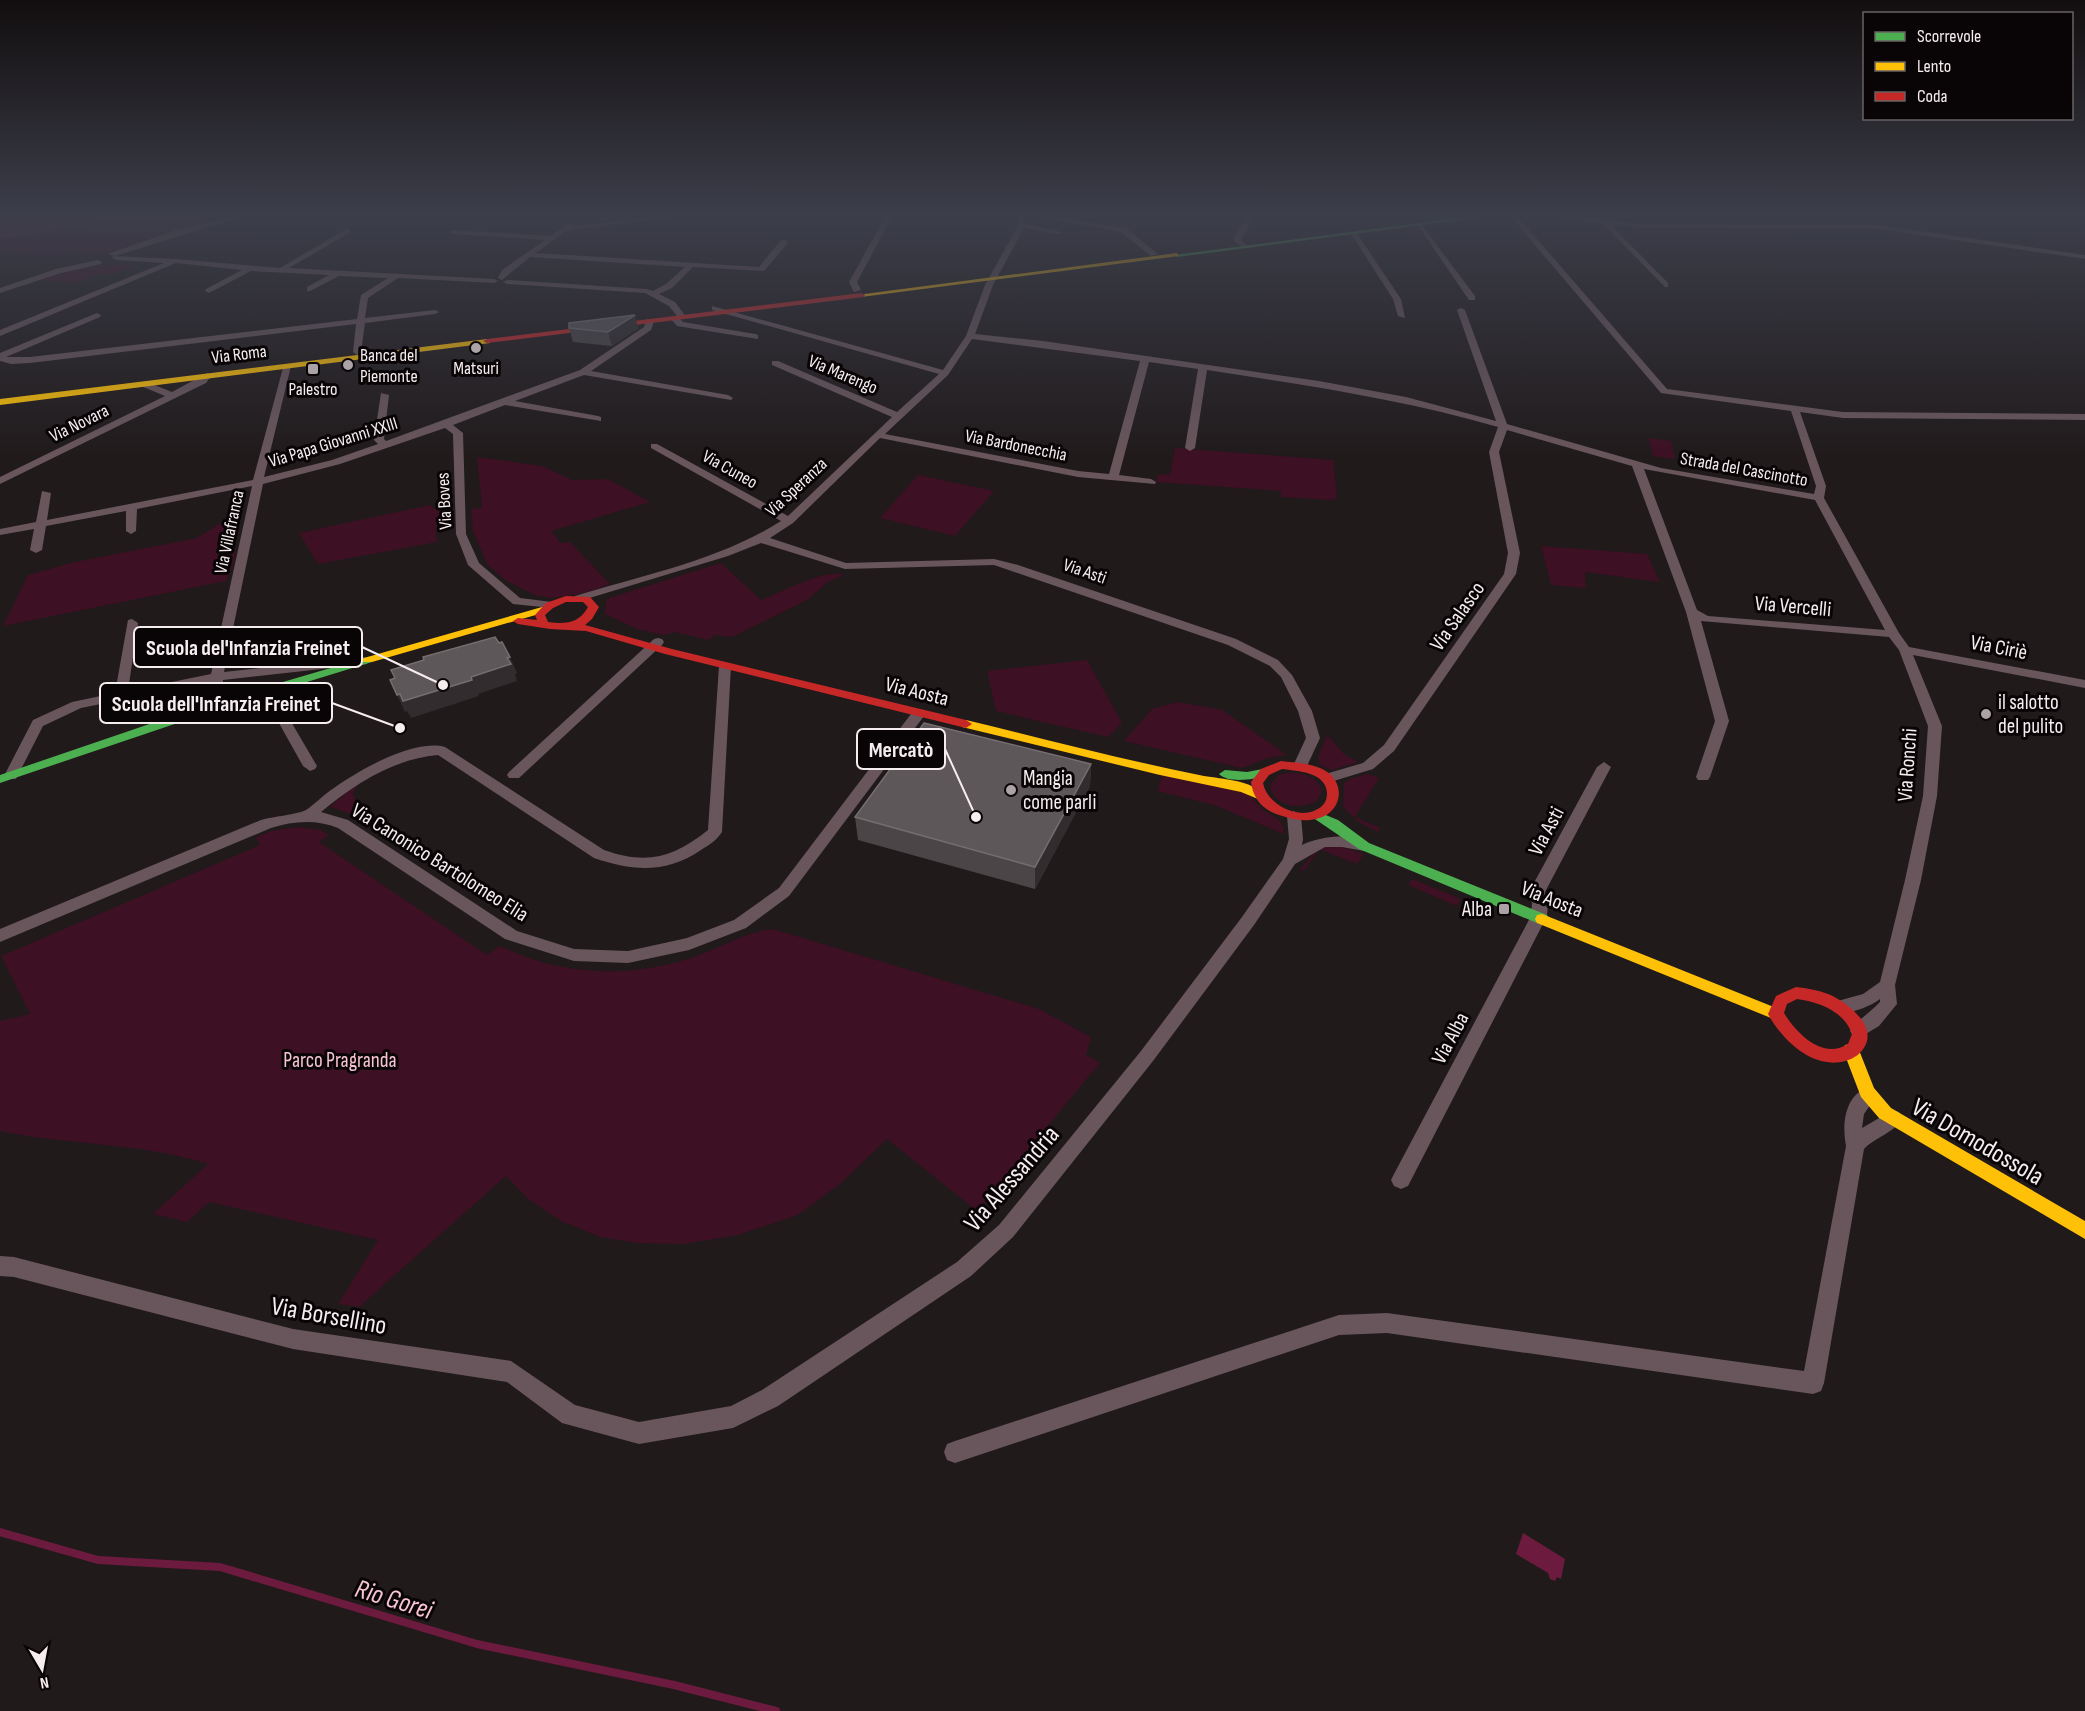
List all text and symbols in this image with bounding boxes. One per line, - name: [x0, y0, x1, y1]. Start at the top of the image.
- legend: [1863, 12, 2073, 120]
- text: Scorrevole: [1917, 26, 1981, 47]
- text: Lento: [1917, 56, 1951, 77]
- text: Coda: [1917, 86, 1948, 107]
- street label: Via Roma: [210, 341, 268, 368]
- marker: Matsuri: [469, 341, 483, 355]
- place label: Banca del Piemonte: [360, 345, 418, 387]
- street label: Via Marengo: [805, 350, 881, 398]
- marker: Banca del Piemonte: [341, 358, 355, 372]
- place label: Matsuri: [453, 358, 499, 379]
- marker: Palestro: [306, 362, 320, 376]
- place label: Palestro: [288, 379, 338, 400]
- street label: Via Novara: [46, 400, 112, 447]
- street label: Via Papa Giovanni XXIII: [266, 413, 400, 472]
- street label: Via Bardonecchia: [963, 425, 1069, 466]
- street label: Via Cuneo: [698, 446, 761, 493]
- street label: Strada del Cascinotto: [1679, 448, 1809, 491]
- street label: Via Speranza: [761, 454, 832, 521]
- street label: Via Boves: [433, 472, 456, 530]
- street label: Via Villafranca: [210, 488, 249, 576]
- street label: Via Asti: [1060, 554, 1109, 589]
- street label: Via Salasco: [1425, 577, 1490, 656]
- street label: Via Vercelli: [1754, 591, 1832, 622]
- callout: Scuola del'Infanzia Freinet: [134, 627, 362, 667]
- street label: Via Ciriè: [1968, 630, 2029, 665]
- text: Scuola del'Infanzia Freinet: [146, 635, 350, 662]
- street label: Via Aosta: [882, 672, 951, 711]
- callout: Scuola dell'Infanzia Freinet: [100, 683, 332, 723]
- place label: il salotto del pulito: [1998, 690, 2063, 739]
- text: Scuola dell'Infanzia Freinet: [112, 691, 320, 718]
- marker: il salotto del pulito: [1979, 707, 1993, 721]
- street label: Via Ronchi: [1892, 728, 1923, 802]
- callout: Mercatò: [857, 729, 945, 769]
- text: Mercatò: [869, 737, 933, 764]
- place label: Mangia come parli: [1023, 766, 1096, 815]
- marker: Mangia come parli: [1004, 783, 1018, 797]
- street label: Via Canonico Bartolomeo Elia: [347, 798, 533, 927]
- street label: Via Asti: [1523, 803, 1570, 860]
- street label: Via Aosta: [1517, 876, 1586, 923]
- place label: Alba: [1461, 897, 1492, 922]
- marker: Alba: [1497, 902, 1511, 916]
- street label: Via Alba: [1427, 1008, 1474, 1068]
- park label: Parco Pragranda: [283, 1048, 397, 1073]
- street label: Via Domodossola: [1906, 1092, 2049, 1193]
- street label: Via Alessandria: [958, 1120, 1066, 1238]
- street label: Via Borsellino: [268, 1291, 389, 1342]
- water label: Rio Gorei: [351, 1573, 437, 1627]
- north arrow: [12, 1639, 72, 1699]
- text: N: [38, 1672, 50, 1692]

